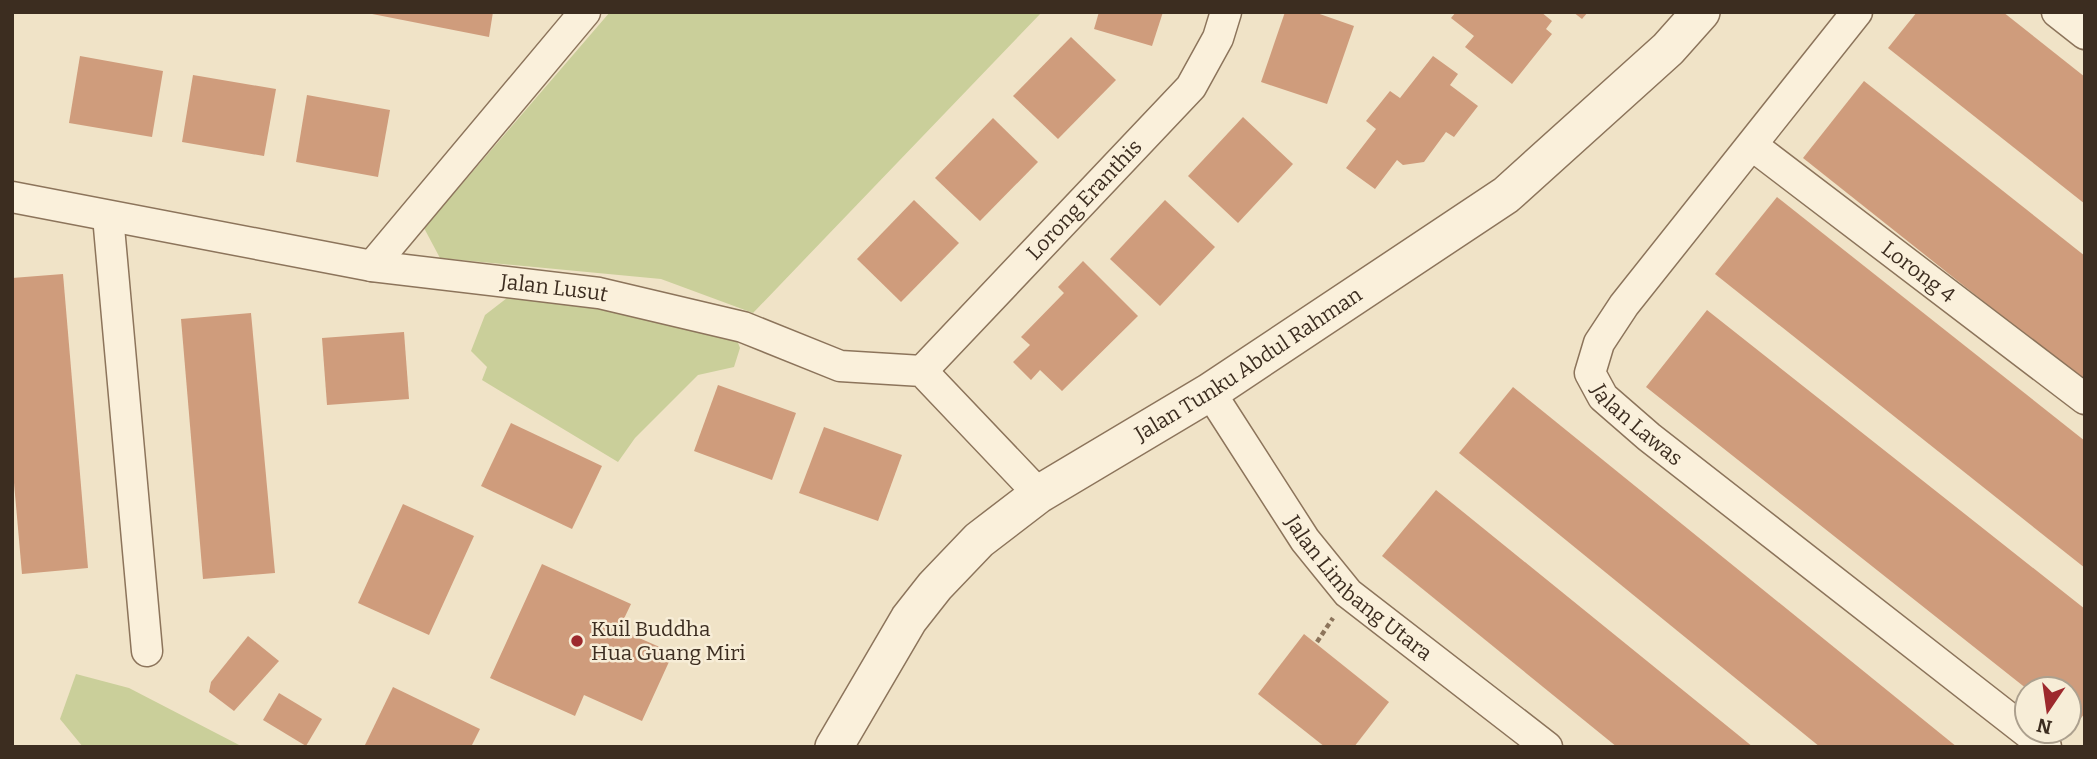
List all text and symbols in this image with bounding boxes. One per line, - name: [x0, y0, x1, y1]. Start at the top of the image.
- street label: Lorong Eranthis: [1021, 134, 1148, 265]
- street label: Lorong 4: [1876, 236, 1960, 308]
- street label: Jalan Lusut: [498, 268, 611, 308]
- street label: Jalan Tunku Abdul Rahman: [1129, 282, 1367, 447]
- street label: Jalan Lawas: [1585, 379, 1688, 471]
- street label: Jalan Limbang Utara: [1279, 510, 1438, 667]
- place label: Kuil Buddha Hua Guang Miri: [591, 616, 746, 666]
- marker: Kuil Buddha Hua Guang Miri: [569, 633, 585, 649]
- north arrow: [2013, 675, 2083, 745]
- text: N: [2034, 713, 2054, 739]

